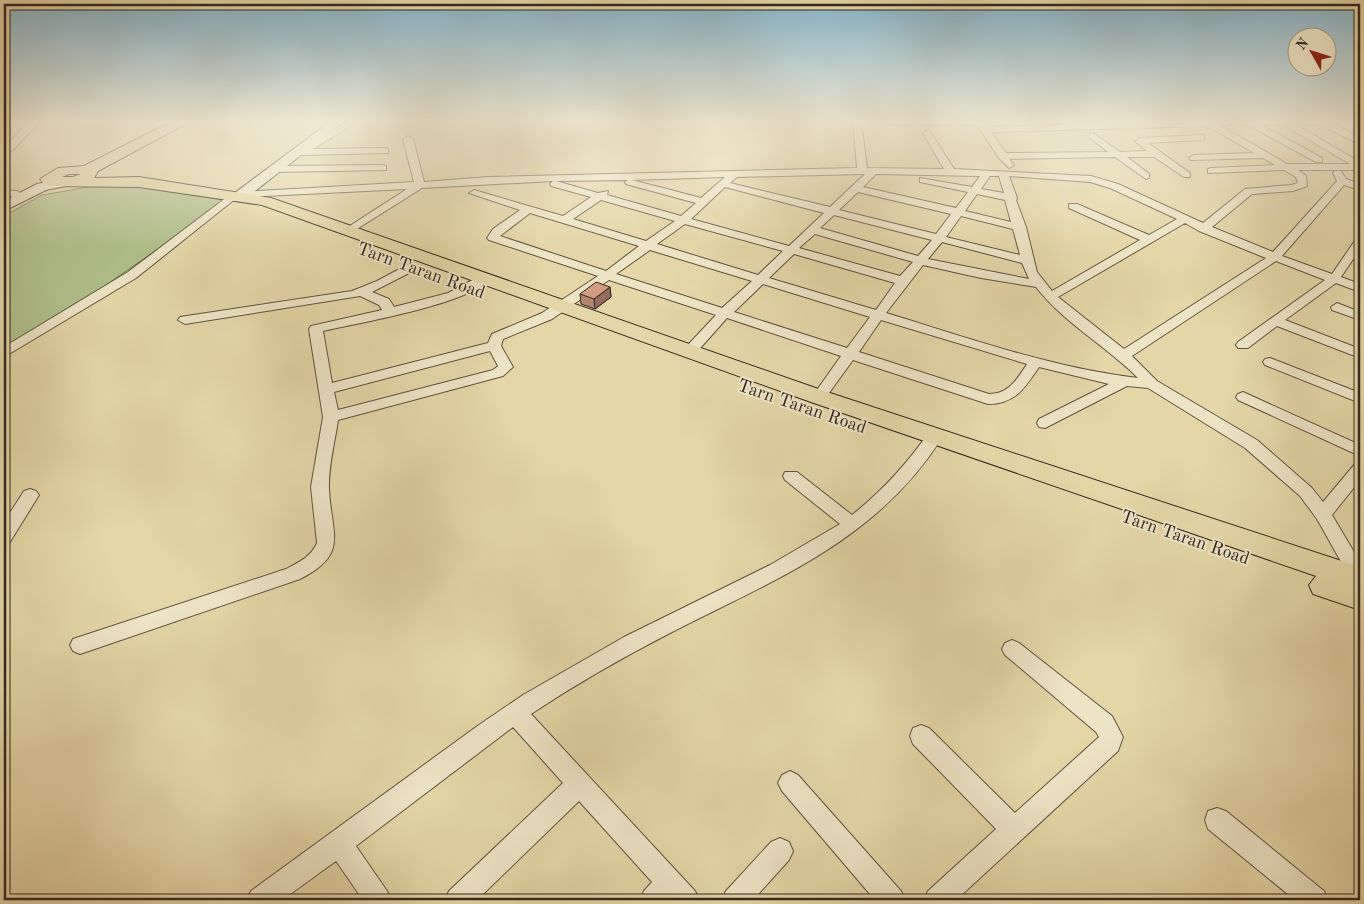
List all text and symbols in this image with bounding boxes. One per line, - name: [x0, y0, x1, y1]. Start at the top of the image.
- north arrow: [1286, 28, 1336, 78]
- text: N: [1294, 36, 1312, 53]
- street label: Tarn Taran Road: [355, 239, 487, 303]
- street label: Tarn Taran Road: [735, 377, 869, 437]
- street label: Tarn Taran Road: [1118, 508, 1252, 568]

